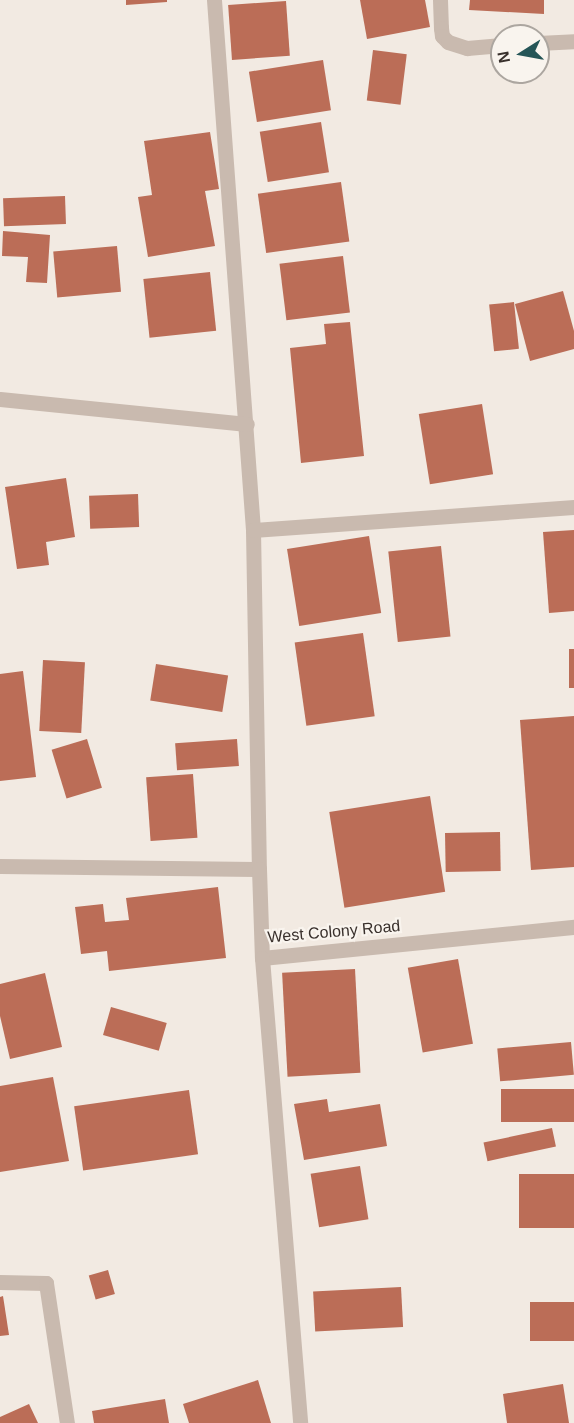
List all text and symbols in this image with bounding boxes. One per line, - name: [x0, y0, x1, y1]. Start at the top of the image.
- north arrow: [490, 24, 550, 84]
- text: N: [494, 50, 513, 64]
- street label: West Colony Road: [267, 917, 401, 947]

